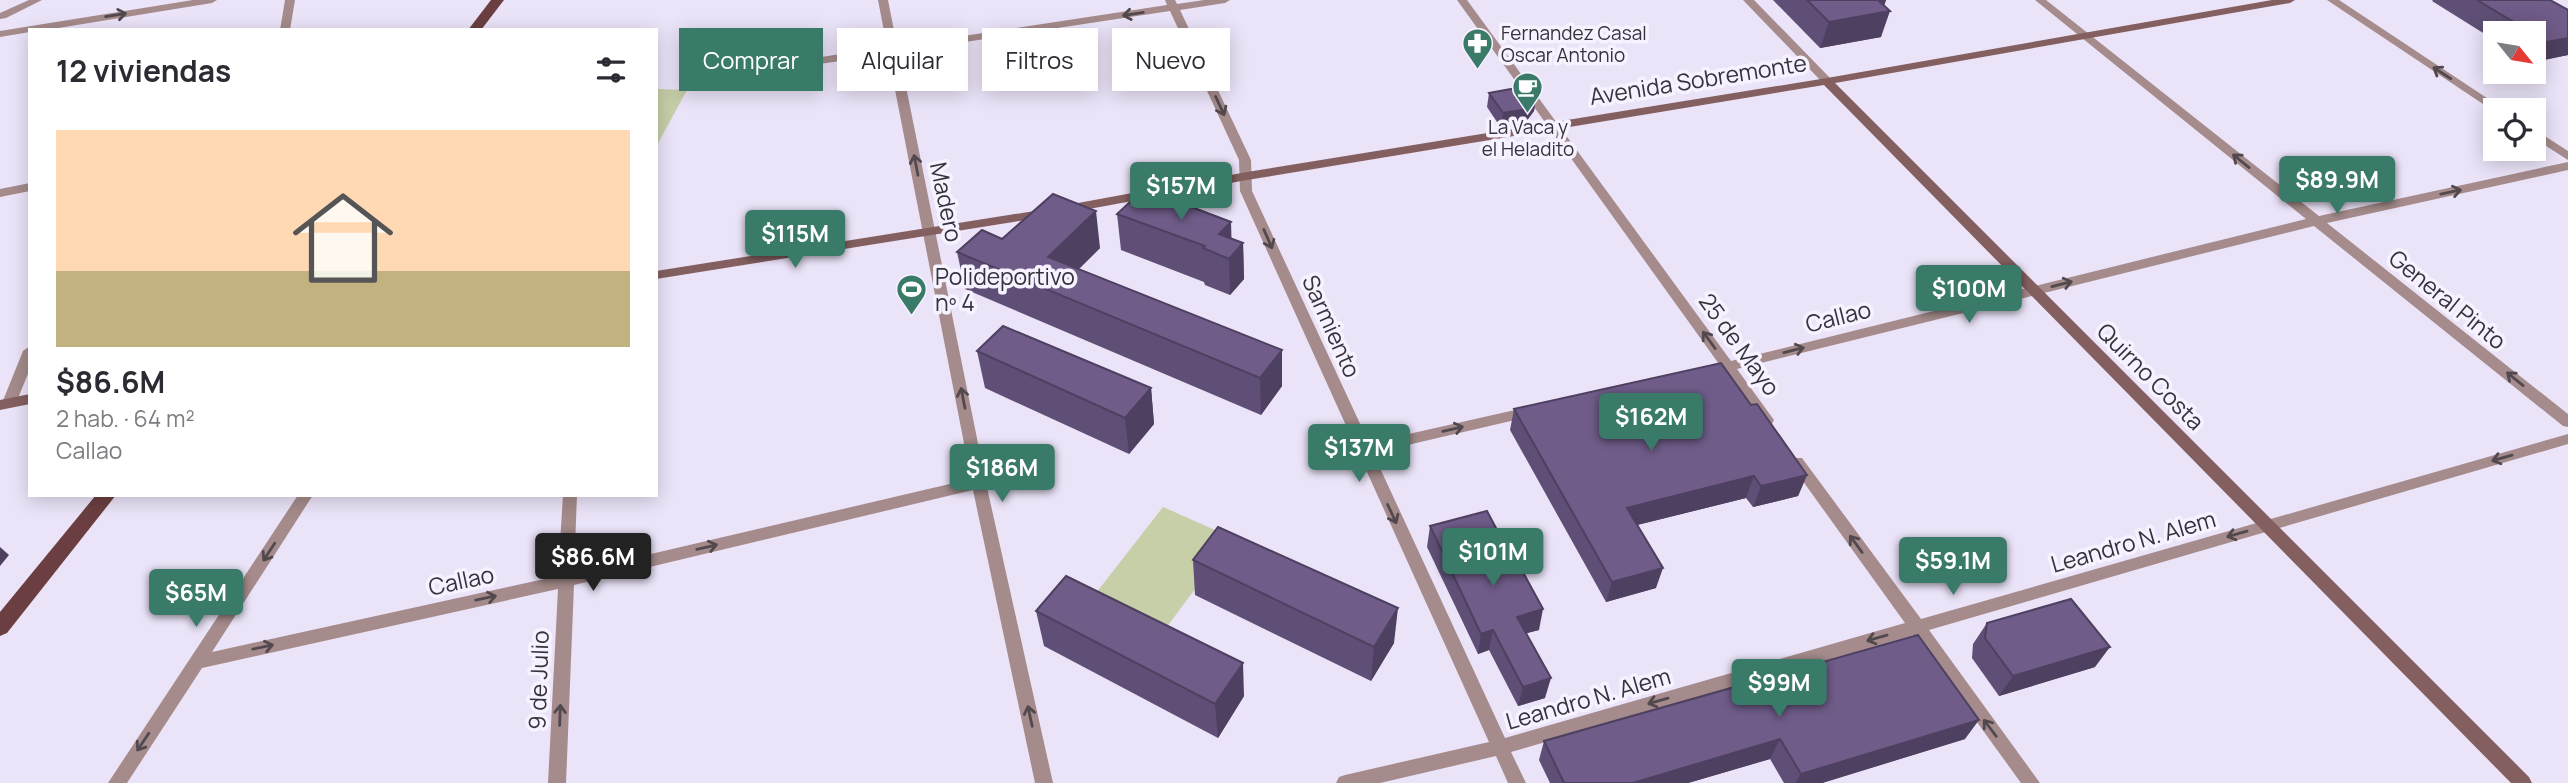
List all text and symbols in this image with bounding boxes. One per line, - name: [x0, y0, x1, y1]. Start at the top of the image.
- one-way arrow: [104, 8, 127, 21]
- one-way arrow: [1122, 8, 1145, 21]
- place label: Fernandez Casal Oscar Antonio: [1501, 20, 1647, 68]
- north arrow: [2483, 21, 2546, 84]
- map controls: [2483, 21, 2546, 161]
- pharmacy icon: Fernandez Casal Oscar Antonio: [1461, 27, 1495, 71]
- chip: Comprar: [679, 28, 823, 91]
- chip: Alquilar: [837, 28, 968, 91]
- chip: Filtros: [982, 28, 1098, 91]
- chip: Nuevo: [1112, 28, 1230, 91]
- street label: Avenida Sobremonte: [1587, 46, 1809, 112]
- text: 12 viviendas: [56, 50, 231, 91]
- icon: filters: [592, 51, 630, 89]
- one-way arrow: [2433, 65, 2452, 80]
- cafe icon: La Vaca y el Heladito: [1511, 71, 1545, 115]
- one-way arrow: [1213, 95, 1227, 116]
- button: locate: [2483, 98, 2546, 161]
- place label: La Vaca y el Heladito: [1482, 114, 1574, 162]
- one-way arrow: [2232, 153, 2251, 168]
- one-way arrow: [908, 154, 922, 177]
- pin: $89.9M: [2280, 156, 2394, 216]
- street label: Madero: [923, 159, 971, 245]
- pin: $157M: [1132, 162, 1230, 222]
- text: $89.9M: [2295, 163, 2379, 195]
- text: $157M: [1146, 169, 1216, 201]
- icon: home: [280, 175, 406, 301]
- one-way arrow: [2439, 184, 2462, 198]
- pin: $115M: [746, 210, 844, 270]
- text: $115M: [761, 217, 829, 249]
- one-way arrow: [1262, 228, 1275, 250]
- street label: General Pinto: [2383, 242, 2513, 356]
- place label: Polideportivo nº 4: [935, 260, 1075, 318]
- pin: $100M: [1920, 266, 2018, 325]
- street label: Sarmiento: [1295, 270, 1369, 382]
- sports icon: Polideportivo nº 4: [895, 272, 929, 316]
- text: $100M: [1932, 272, 2006, 304]
- one-way arrow: [2051, 277, 2073, 290]
- street label: 25 de Mayo: [1692, 286, 1788, 402]
- street label: Callao: [1802, 292, 1874, 340]
- street label: Quirno Costa: [2090, 315, 2212, 437]
- one-way arrow: [1702, 331, 1716, 350]
- one-way arrow: [1782, 343, 1805, 356]
- text: $86.6M: [56, 361, 165, 402]
- one-way arrow: [2506, 371, 2524, 387]
- one-way arrow: [955, 387, 969, 410]
- pin: $162M: [1602, 393, 1700, 453]
- text: $162M: [1615, 400, 1687, 432]
- text: 2 hab. · 64 m²: [56, 402, 195, 434]
- one-way arrow: [1441, 422, 1464, 436]
- pin: $137M: [1310, 424, 1408, 484]
- text: $137M: [1324, 431, 1394, 463]
- text: Callao: [56, 434, 122, 466]
- pin: $186M: [953, 444, 1051, 504]
- text: $186M: [966, 451, 1038, 483]
- one-way arrow: [2492, 452, 2514, 465]
- one-way arrow: [1386, 502, 1399, 524]
- street label: Leandro N. Alem: [2047, 502, 2219, 580]
- pin: $101M: [1444, 528, 1542, 588]
- one-way arrow: [2226, 529, 2248, 542]
- pin: $86.6M: [536, 534, 650, 593]
- text: $101M: [1458, 535, 1528, 567]
- one-way arrow: [1849, 535, 1864, 554]
- pin: $59.1M: [1896, 538, 2010, 597]
- text: $86.6M: [551, 540, 635, 572]
- one-way arrow: [695, 540, 718, 553]
- one-way arrow: [261, 542, 275, 562]
- text: $59.1M: [1915, 544, 1991, 576]
- street label: Callao: [425, 557, 497, 603]
- pin: $65M: [155, 570, 237, 629]
- text: $65M: [165, 576, 227, 608]
- one-way arrow: [474, 591, 497, 605]
- street label: 9 de Julio: [520, 630, 556, 730]
- one-way arrow: [1866, 632, 1888, 645]
- one-way arrow: [252, 640, 274, 653]
- street label: Leandro N. Alem: [1502, 659, 1674, 737]
- pin: $99M: [1738, 660, 1820, 719]
- text: $99M: [1748, 666, 1810, 698]
- one-way arrow: [1647, 695, 1670, 708]
- one-way arrow: [553, 704, 566, 727]
- one-way arrow: [1022, 705, 1036, 728]
- one-way arrow: [1983, 719, 1998, 738]
- one-way arrow: [136, 732, 150, 752]

